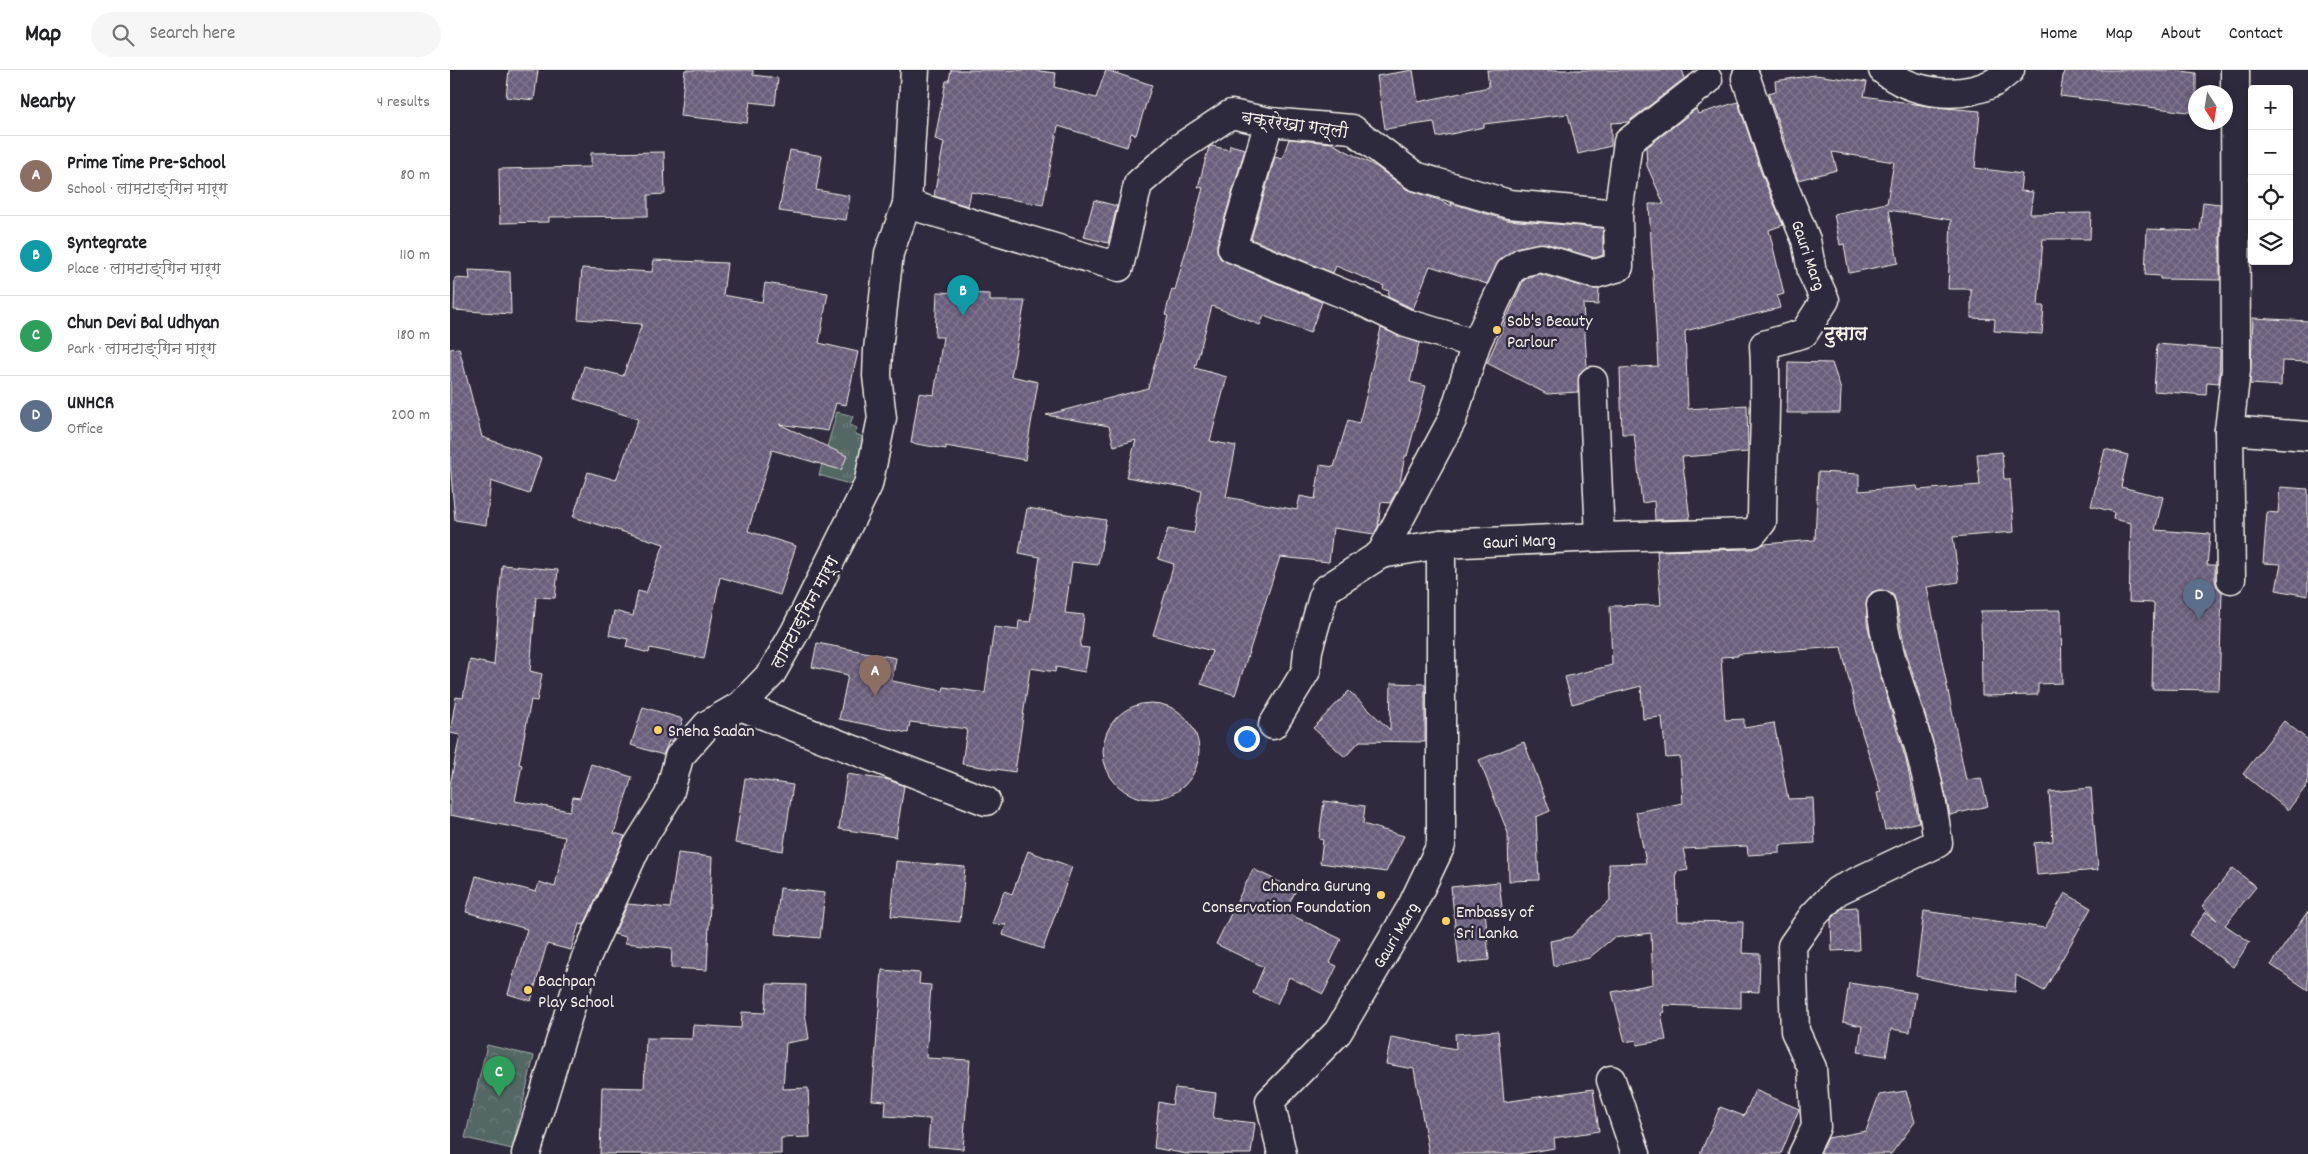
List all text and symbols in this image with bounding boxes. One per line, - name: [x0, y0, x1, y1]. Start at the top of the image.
- search box: [91, 12, 441, 57]
- text: Map: [25, 18, 61, 52]
- icon: search: [109, 21, 137, 49]
- text: Search here: [149, 21, 235, 48]
- text: Home: [2040, 22, 2077, 47]
- text: Map: [2105, 22, 2133, 47]
- text: About: [2161, 22, 2201, 47]
- text: Contact: [2229, 22, 2283, 47]
- north arrow: [2188, 85, 2233, 130]
- map controls: [2248, 85, 2293, 265]
- button: +: [2248, 85, 2293, 130]
- text: Nearby: [20, 88, 75, 118]
- text: 4 results: [377, 91, 430, 114]
- street label: बक्ररेखा गल्ली: [1239, 105, 1350, 146]
- button: −: [2248, 130, 2293, 175]
- text: Prime Time Pre-School: [67, 151, 225, 178]
- text: A: [32, 164, 40, 187]
- text: 80 m: [400, 164, 430, 187]
- button: locate: [2248, 175, 2293, 220]
- text: School · लामटाङ्गिन मार्ग: [67, 178, 227, 201]
- street label: Gauri Marg: [1783, 217, 1830, 294]
- button: layers: [2248, 220, 2293, 265]
- text: Syntegrate: [67, 231, 147, 258]
- text: B: [32, 244, 40, 267]
- text: 110 m: [400, 244, 430, 267]
- text: Place · लामटाङ्गिन मार्ग: [67, 258, 220, 281]
- pin: B: [947, 275, 979, 316]
- place label: Sob's Beauty Parlour: [1507, 310, 1593, 356]
- text: Chun Devi Bal Udhyan: [67, 311, 219, 338]
- district label: टुसाल: [1824, 322, 1869, 349]
- text: C: [32, 324, 40, 347]
- text: 180 m: [397, 324, 430, 347]
- marker: Sob's Beauty Parlour: [1491, 324, 1503, 336]
- text: Park · लामटाङ्गिन मार्ग: [67, 338, 216, 361]
- text: UNHCR: [67, 391, 114, 418]
- text: D: [32, 404, 40, 427]
- text: 200 m: [391, 404, 430, 427]
- text: Office: [67, 418, 103, 441]
- street label: Gauri Marg: [1482, 529, 1556, 557]
- street label: लामटाङ्गिन मार्ग: [766, 552, 847, 675]
- pin: D: [2183, 579, 2215, 620]
- pin: A: [859, 655, 891, 696]
- place label: Sneha Sadan: [668, 720, 755, 745]
- marker: Sneha Sadan: [652, 724, 664, 736]
- your location: [1234, 726, 1260, 752]
- place label: Chandra Gurung Conservation Foundation: [1202, 875, 1371, 921]
- marker: Chandra Gurung Conservation Foundation: [1375, 889, 1387, 901]
- street label: Gauri Marg: [1368, 898, 1427, 974]
- place label: Embassy of Sri Lanka: [1456, 901, 1534, 947]
- marker: Embassy of Sri Lanka: [1440, 915, 1452, 927]
- place label: Bachpan Play School: [538, 970, 615, 1016]
- marker: Bachpan Play School: [522, 984, 534, 996]
- pin: C: [483, 1056, 515, 1097]

